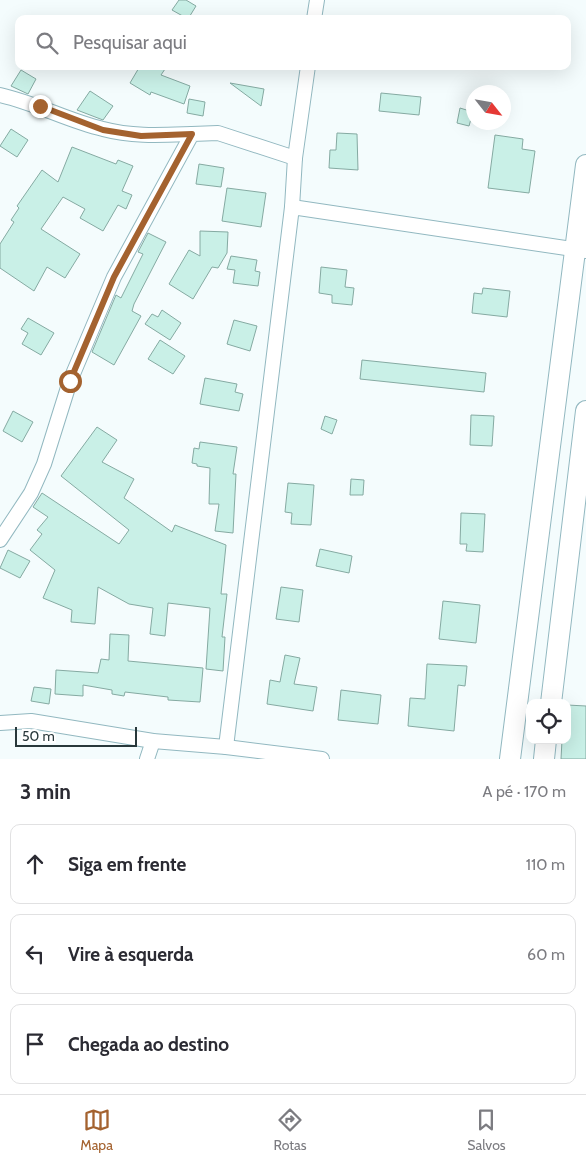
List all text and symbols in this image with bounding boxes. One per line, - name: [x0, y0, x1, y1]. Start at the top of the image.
- search box: [15, 15, 571, 70]
- icon: search: [33, 29, 61, 57]
- text: Pesquisar aqui: [73, 31, 187, 54]
- north arrow: [466, 85, 511, 130]
- route end: [29, 95, 52, 118]
- route start: [59, 370, 82, 393]
- map controls: [526, 699, 571, 744]
- button: locate: [526, 699, 571, 744]
- scale bar: [15, 724, 138, 747]
- text: 50 m: [22, 727, 55, 745]
- text: 3 min: [20, 779, 71, 804]
- text: A pé · 170 m: [483, 782, 566, 801]
- icon: ahead: [21, 850, 49, 878]
- text: Siga em frente: [68, 853, 186, 876]
- text: 110 m: [526, 855, 565, 874]
- icon: left: [21, 940, 49, 968]
- text: Vire à esquerda: [68, 943, 194, 966]
- text: 60 m: [527, 945, 565, 964]
- icon: arrive: [21, 1030, 49, 1058]
- text: Chegada ao destino: [68, 1033, 229, 1056]
- tab: Mapa: [80, 1106, 113, 1154]
- tab: Rotas: [274, 1106, 307, 1154]
- tab: Salvos: [467, 1106, 506, 1154]

